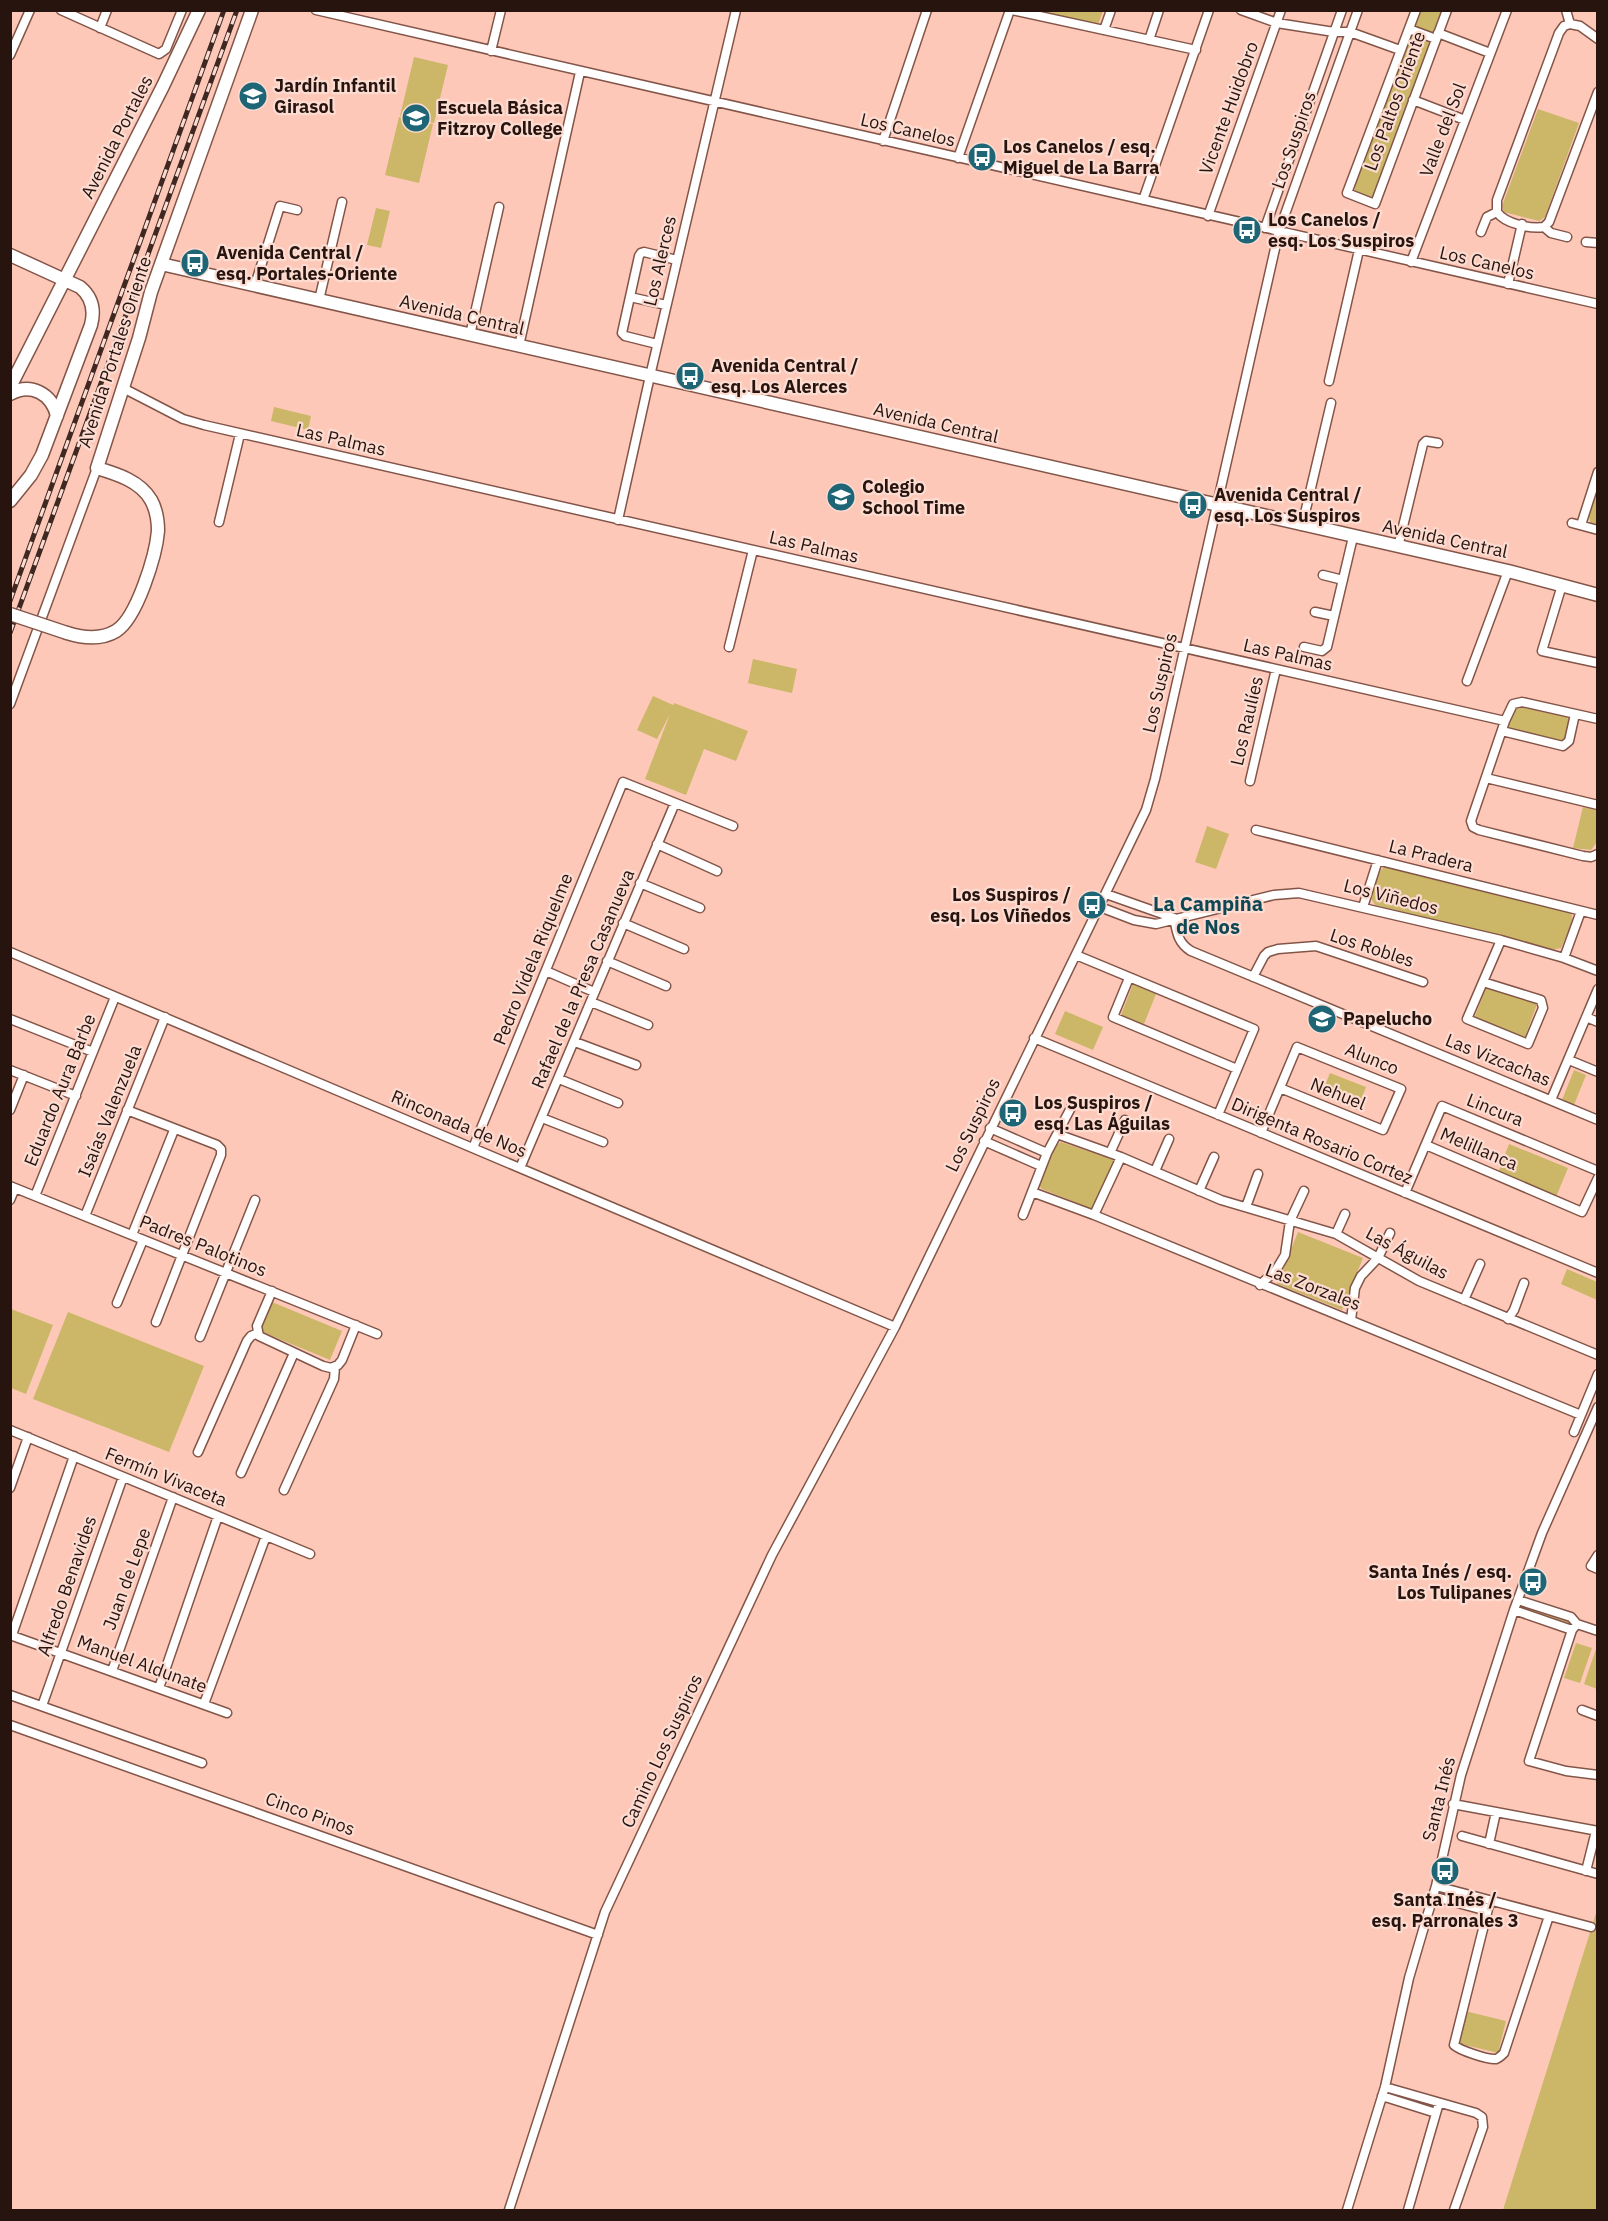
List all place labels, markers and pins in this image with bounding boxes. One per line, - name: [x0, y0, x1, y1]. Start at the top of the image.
- place label: Jardín Infantil Girasol: [274, 74, 397, 118]
- school or university icon: Jardín Infantil Girasol: [237, 80, 269, 112]
- place label: Escuela Básica Fitzroy College: [437, 96, 563, 140]
- school or university icon: Escuela Básica Fitzroy College: [400, 102, 432, 134]
- place label: Los Canelos / esq. Miguel de La Barra: [1003, 135, 1160, 179]
- bus stop icon: Los Canelos / esq. Miguel de La Barra: [966, 141, 998, 173]
- place label: Los Canelos / esq. Los Suspiros: [1268, 208, 1414, 252]
- bus stop icon: Los Canelos / esq. Los Suspiros: [1231, 214, 1263, 246]
- place label: Avenida Central / esq. Portales-Oriente: [216, 241, 397, 285]
- bus stop icon: Avenida Central / esq. Portales-Oriente: [179, 247, 211, 279]
- place label: Avenida Central / esq. Los Alerces: [711, 354, 858, 398]
- bus stop icon: Avenida Central / esq. Los Alerces: [674, 360, 706, 392]
- place label: Colegio School Time: [862, 475, 965, 519]
- school or university icon: Colegio School Time: [825, 481, 857, 513]
- place label: Avenida Central / esq. Los Suspiros: [1214, 483, 1361, 527]
- bus stop icon: Avenida Central / esq. Los Suspiros: [1177, 489, 1209, 521]
- place label: Los Suspiros / esq. Los Viñedos: [930, 883, 1071, 927]
- bus stop icon: Los Suspiros / esq. Los Viñedos: [1076, 889, 1108, 921]
- school or university icon: Papelucho: [1306, 1003, 1338, 1035]
- place label: Papelucho: [1343, 1007, 1432, 1030]
- place label: Los Suspiros / esq. Las Águilas: [1034, 1091, 1170, 1135]
- bus stop icon: Los Suspiros / esq. Las Águilas: [997, 1097, 1029, 1129]
- place label: Santa Inés / esq. Los Tulipanes: [1368, 1560, 1512, 1604]
- bus stop icon: Santa Inés / esq. Los Tulipanes: [1517, 1566, 1549, 1598]
- bus stop icon: Santa Inés / esq. Parronales 3: [1429, 1855, 1461, 1887]
- place label: Santa Inés / esq. Parronales 3: [1371, 1888, 1519, 1932]

